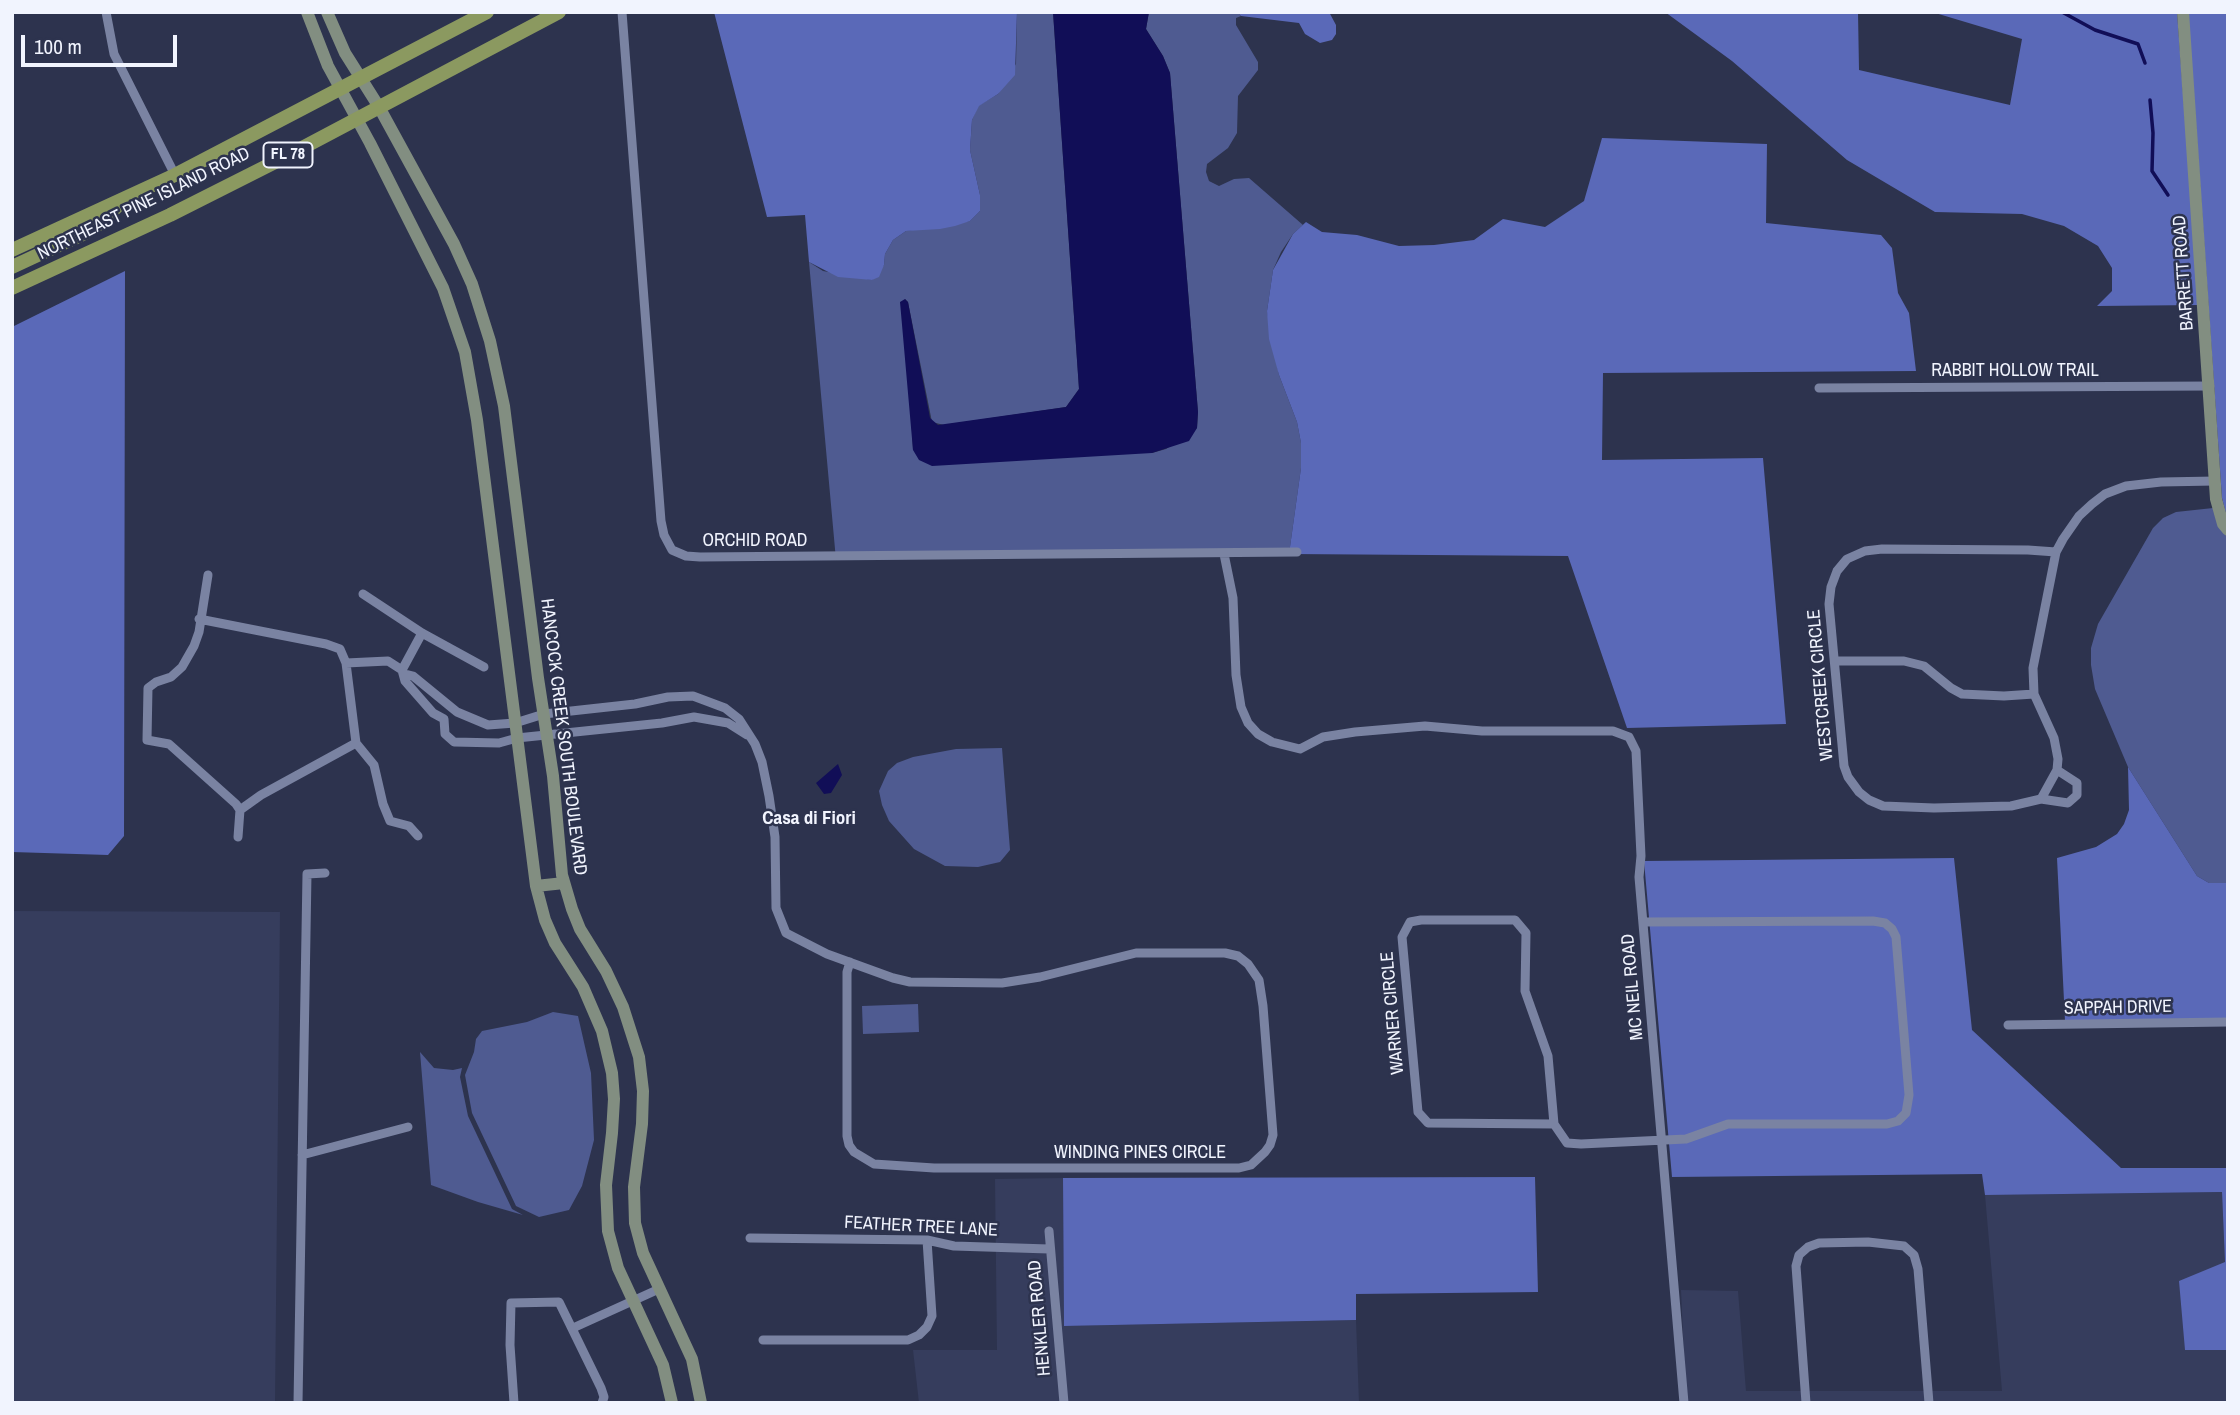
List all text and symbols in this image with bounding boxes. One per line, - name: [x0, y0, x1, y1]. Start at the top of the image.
- scale bar: [24, 21, 180, 65]
- text: 100 m: [34, 32, 82, 61]
- road number: FL 78: [264, 142, 312, 168]
- street label: NORTHEAST PINE ISLAND ROAD: [34, 143, 254, 265]
- street label: BARRETT ROAD: [2169, 215, 2199, 331]
- street label: RABBIT HOLLOW TRAIL: [1931, 360, 2099, 382]
- street label: ORCHID ROAD: [703, 530, 807, 552]
- street label: HANCOCK CREEK SOUTH BOULEVARD: [535, 597, 591, 877]
- street label: WESTCREEK CIRCLE: [1804, 608, 1838, 762]
- district label: Casa di Fiori: [762, 808, 856, 830]
- street label: MC NEIL ROAD: [1618, 933, 1648, 1041]
- street label: WARNER CIRCLE: [1377, 951, 1409, 1075]
- street label: SAPPAH DRIVE: [2064, 996, 2172, 1020]
- street label: WINDING PINES CIRCLE: [1054, 1142, 1226, 1164]
- street label: FEATHER TREE LANE: [844, 1212, 998, 1242]
- street label: HENKLER ROAD: [1024, 1259, 1056, 1377]

